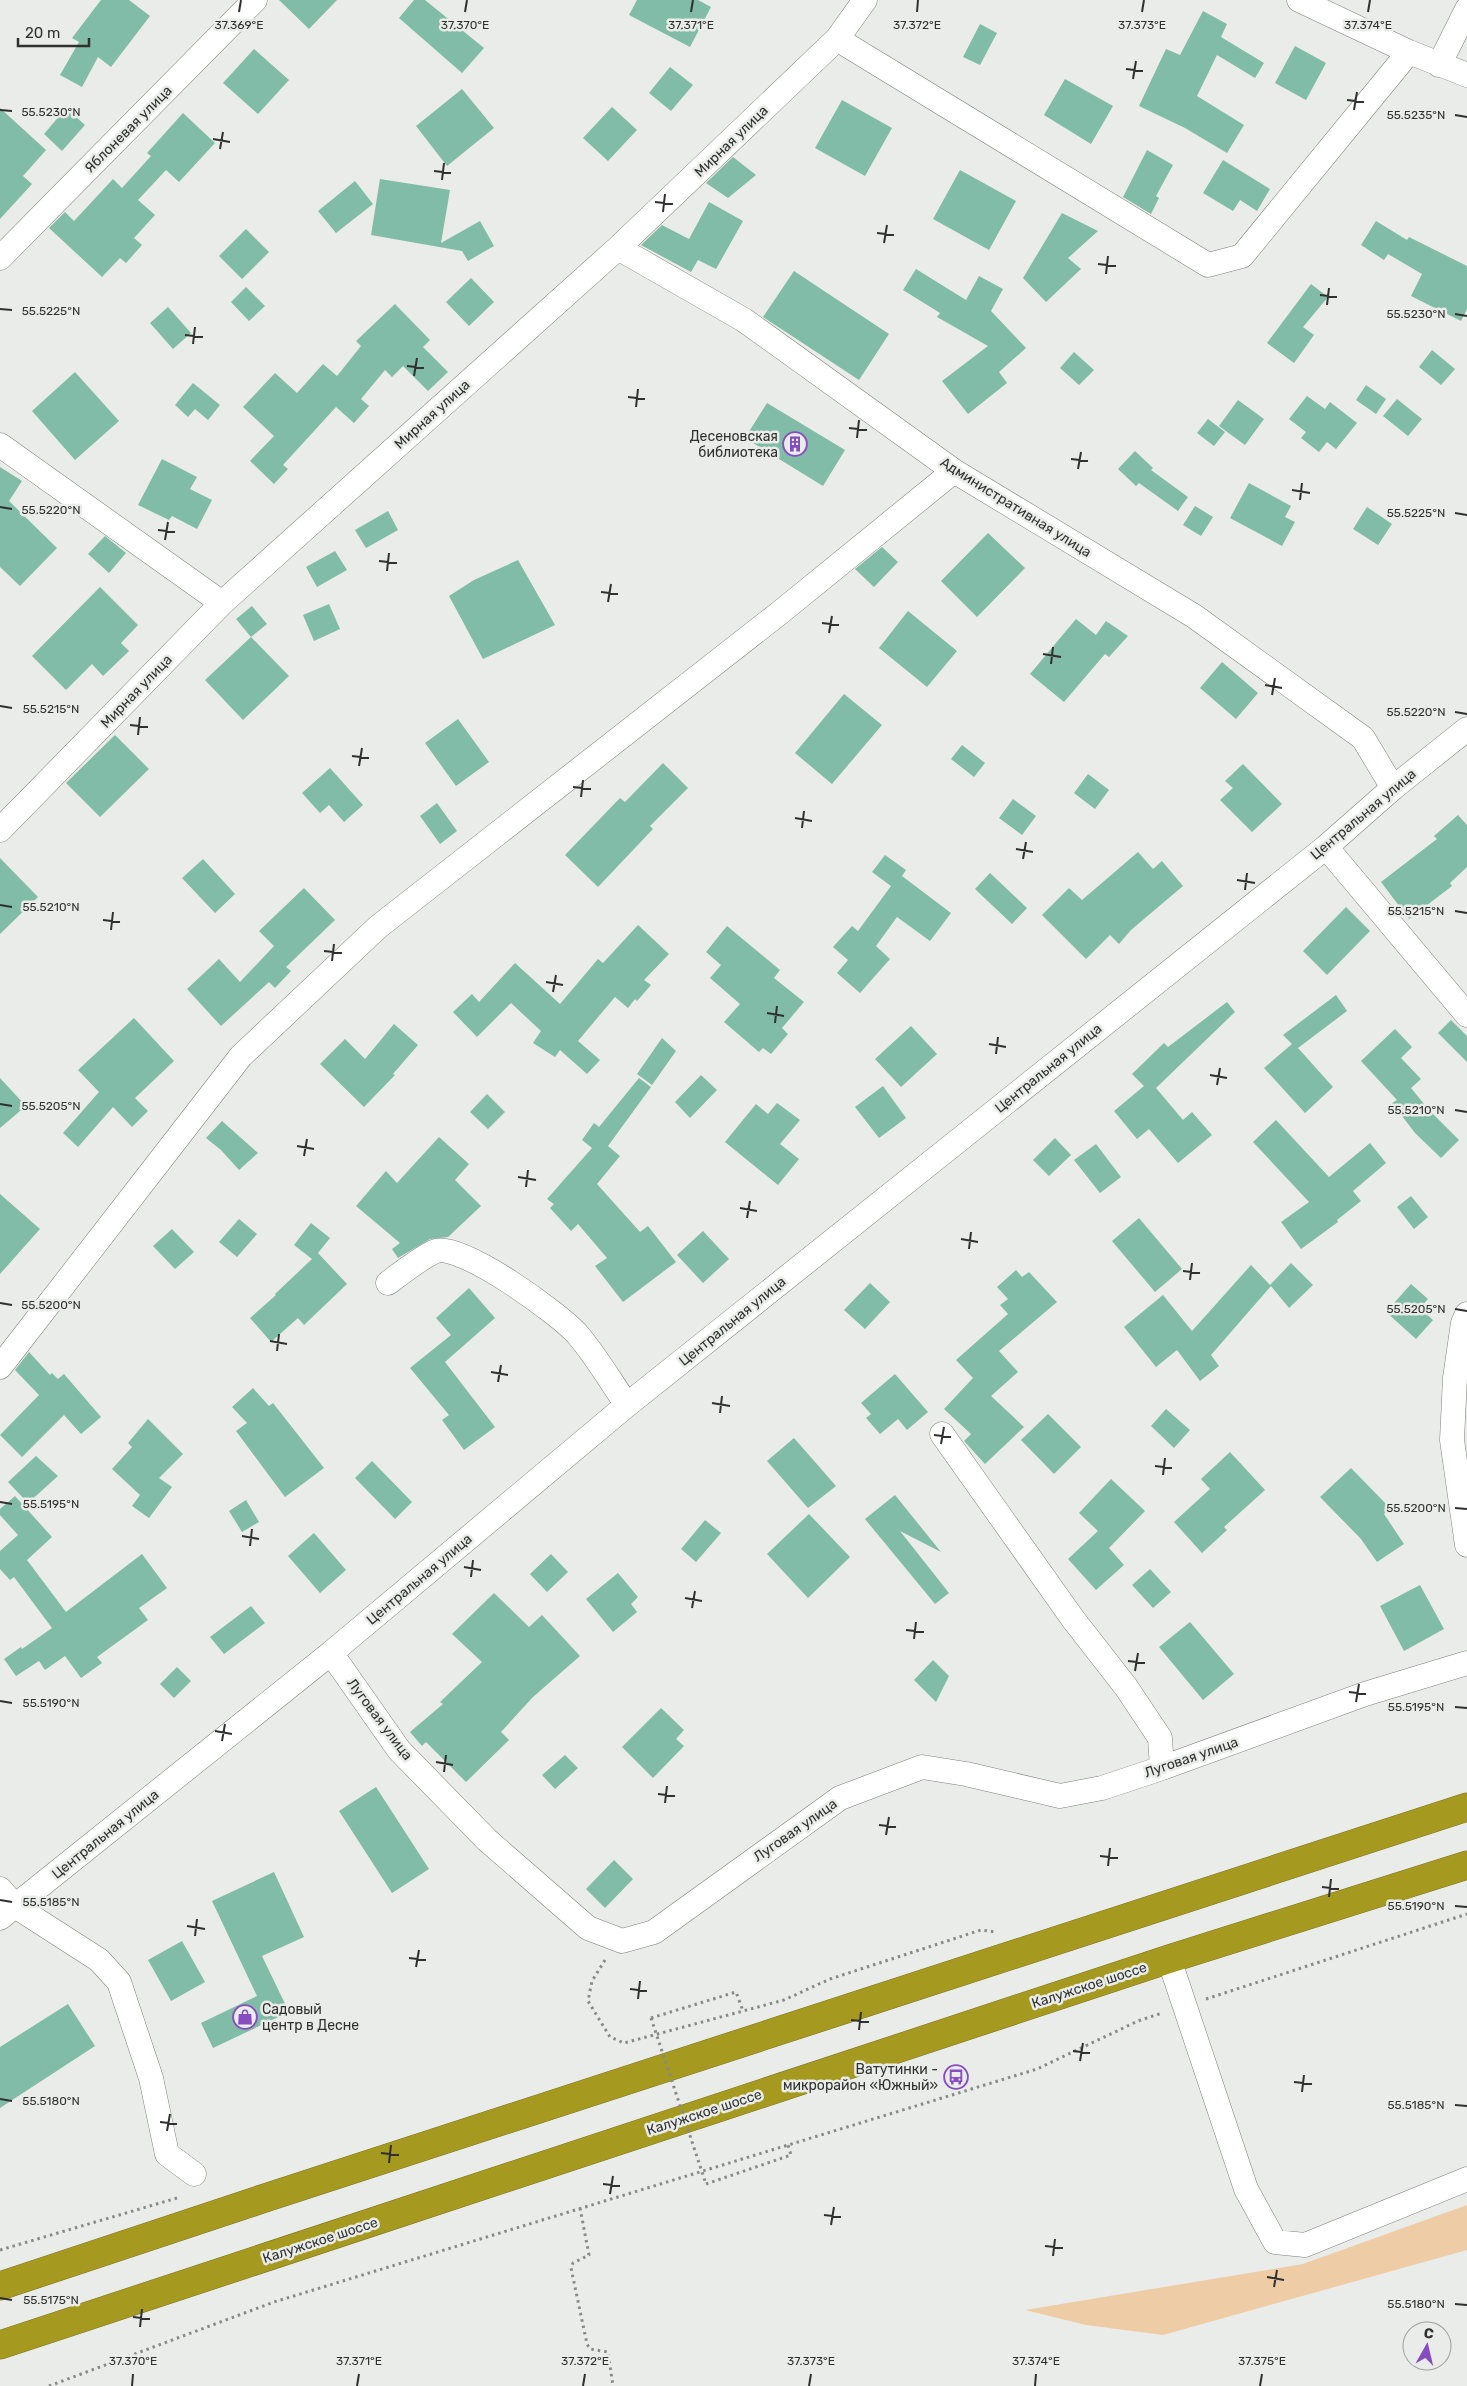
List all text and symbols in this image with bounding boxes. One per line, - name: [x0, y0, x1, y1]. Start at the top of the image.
- scale bar: [18, 15, 89, 47]
- text: 37.369°E: [214, 18, 264, 32]
- text: 37.370°E: [441, 18, 489, 32]
- text: 37.371°E: [668, 18, 714, 32]
- text: 37.372°E: [893, 18, 941, 32]
- text: 37.373°E: [1118, 18, 1166, 32]
- text: 37.374°E: [1344, 18, 1392, 32]
- text: 20 m: [25, 24, 60, 42]
- street label: Яблоневая улица: [81, 82, 176, 177]
- street label: Мирная улица: [691, 102, 772, 181]
- text: 55.5230°N: [21, 105, 81, 119]
- text: 55.5235°N: [1387, 108, 1445, 122]
- text: 55.5225°N: [22, 304, 80, 318]
- text: 55.5230°N: [1386, 307, 1446, 321]
- street label: Мирная улица: [391, 376, 474, 453]
- place label: Десеновская библиотека: [690, 428, 778, 461]
- building icon: Десеновская библиотека: [782, 431, 808, 457]
- street label: Административная улица: [937, 454, 1094, 561]
- text: 55.5220°N: [21, 503, 81, 517]
- text: 55.5225°N: [1387, 506, 1445, 520]
- street label: Мирная улица: [97, 651, 176, 732]
- text: 55.5215°N: [23, 702, 79, 716]
- text: 55.5220°N: [1386, 705, 1446, 719]
- street label: Центральная улица: [1307, 765, 1420, 863]
- text: 55.5210°N: [22, 900, 80, 914]
- text: 55.5215°N: [1388, 904, 1444, 918]
- street label: Центральная улица: [991, 1020, 1105, 1117]
- text: 55.5205°N: [21, 1099, 81, 1113]
- text: 55.5210°N: [1387, 1103, 1445, 1117]
- street label: Центральная улица: [675, 1273, 789, 1370]
- text: 55.5200°N: [21, 1298, 81, 1312]
- text: 55.5205°N: [1386, 1302, 1446, 1316]
- text: 55.5195°N: [23, 1497, 79, 1511]
- text: 55.5200°N: [1386, 1501, 1446, 1515]
- street label: Центральная улица: [363, 1530, 476, 1628]
- street label: Луговая улица: [343, 1675, 416, 1764]
- text: 55.5190°N: [23, 1696, 79, 1710]
- text: 55.5195°N: [1388, 1700, 1444, 1714]
- street label: Луговая улица: [1142, 1733, 1240, 1782]
- street label: Центральная улица: [48, 1786, 162, 1883]
- street label: Луговая улица: [750, 1795, 840, 1866]
- text: 55.5185°N: [22, 1895, 80, 1909]
- text: 55.5190°N: [1388, 1899, 1444, 1913]
- street label: Калужское шоссе: [1029, 1959, 1149, 2012]
- place label: Садовый центр в Десне: [262, 2001, 359, 2034]
- shop icon: Садовый центр в Десне: [232, 2004, 258, 2030]
- place label: Ватутинки - микрорайон «Южный»: [783, 2061, 938, 2094]
- bus stop icon: Ватутинки - микрорайон «Южный»: [943, 2064, 969, 2090]
- street label: Калужское шоссе: [644, 2086, 764, 2139]
- text: 55.5180°N: [22, 2094, 80, 2108]
- text: 55.5185°N: [1387, 2098, 1445, 2112]
- street label: Калужское шоссе: [260, 2214, 380, 2267]
- text: 55.5175°N: [23, 2293, 79, 2307]
- text: 55.5180°N: [1387, 2297, 1445, 2311]
- north arrow: [1402, 2321, 1452, 2371]
- text: С: [1423, 2325, 1435, 2343]
- text: 37.370°E: [109, 2354, 157, 2368]
- text: 37.371°E: [336, 2354, 382, 2368]
- text: 37.372°E: [561, 2354, 609, 2368]
- text: 37.373°E: [787, 2354, 835, 2368]
- text: 37.374°E: [1012, 2354, 1060, 2368]
- text: 37.375°E: [1238, 2354, 1286, 2368]

